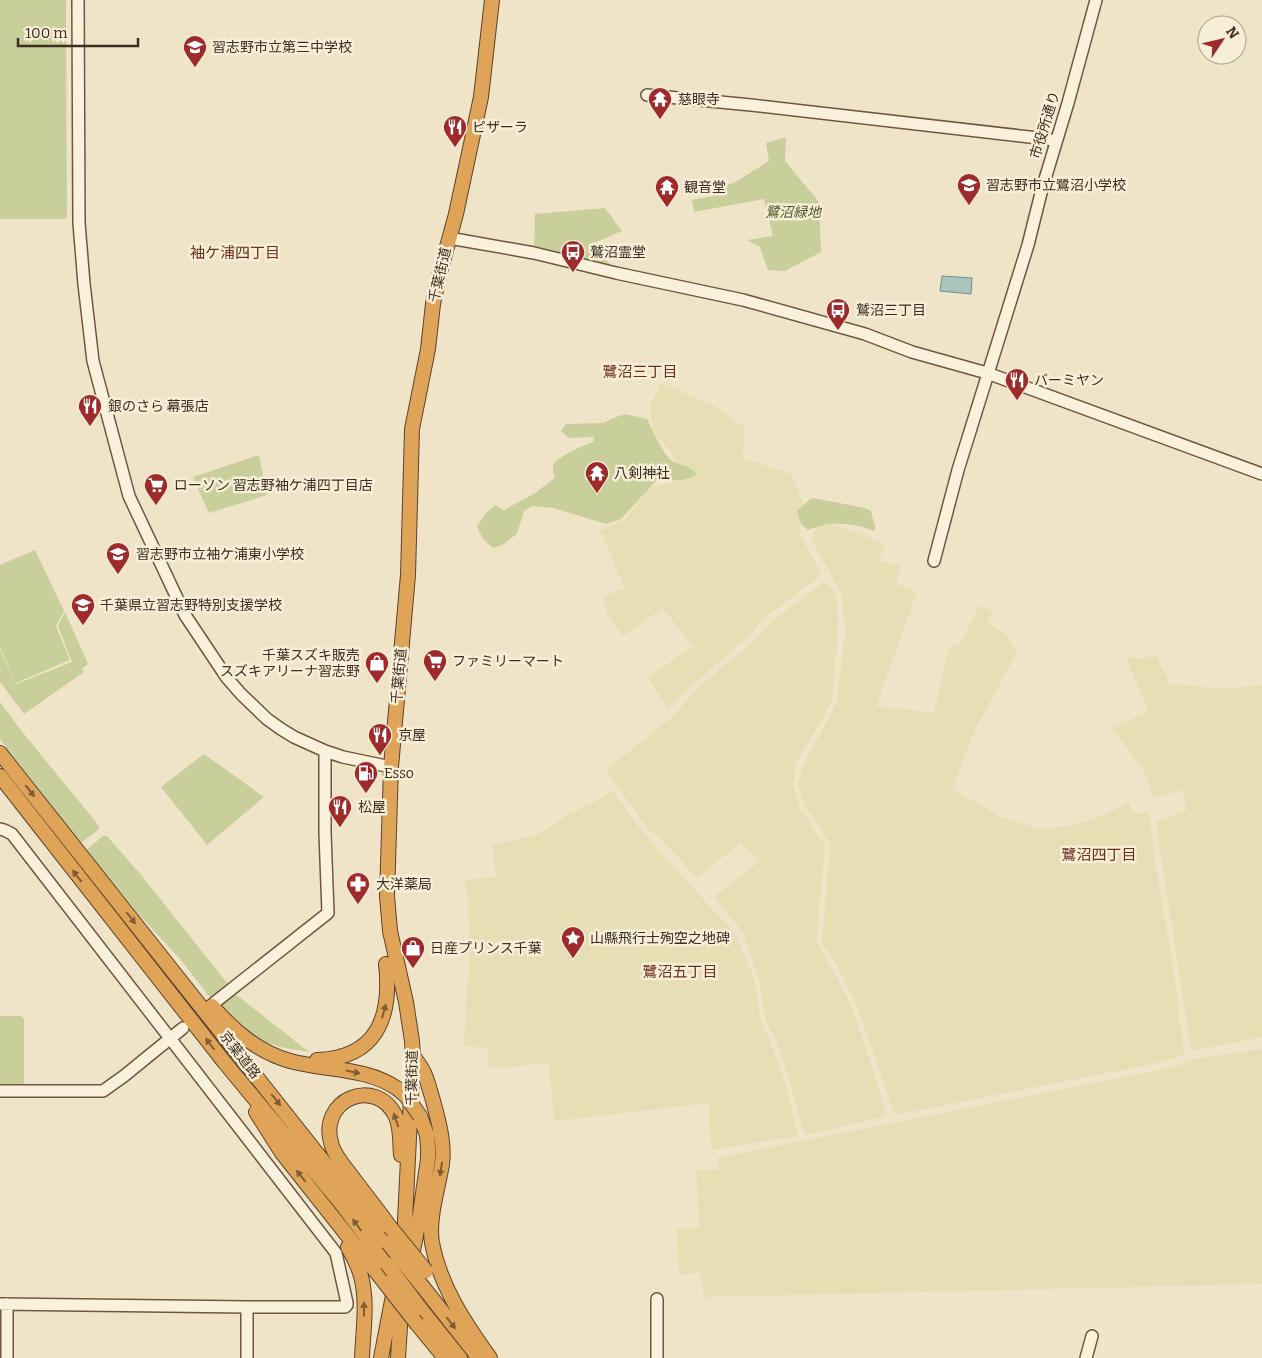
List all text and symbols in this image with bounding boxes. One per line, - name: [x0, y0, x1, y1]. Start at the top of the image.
- scale bar: [18, 15, 138, 47]
- north arrow: [1197, 15, 1247, 65]
- text: 100 m: [25, 24, 68, 42]
- text: N: [1222, 24, 1242, 42]
- school or university icon: 習志野市立第三中学校: [182, 34, 208, 68]
- place label: 習志野市立第三中学校: [212, 39, 352, 56]
- temple icon: 慈眼寺: [647, 86, 673, 120]
- street label: 市役所通り: [1027, 89, 1063, 161]
- place label: 慈眼寺: [678, 91, 720, 108]
- restaurant icon: ピザーラ: [442, 114, 468, 148]
- place label: ピザーラ: [472, 119, 528, 136]
- school or university icon: 習志野市立鷺沼小学校: [956, 172, 982, 206]
- temple icon: 観音堂: [654, 174, 680, 208]
- place label: 習志野市立鷺沼小学校: [986, 177, 1126, 194]
- place label: 観音堂: [684, 179, 726, 196]
- park label: 鷺沼緑地: [765, 204, 823, 221]
- bus stop icon: 鷲沼霊堂: [560, 239, 586, 273]
- district label: 袖ケ浦四丁目: [190, 244, 280, 262]
- place label: 鷲沼霊堂: [590, 244, 646, 261]
- street label: 千葉街道: [425, 246, 455, 304]
- bus stop icon: 鷲沼三丁目: [825, 297, 851, 331]
- place label: 鷲沼三丁目: [856, 302, 926, 319]
- district label: 鷺沼三丁目: [602, 363, 678, 381]
- restaurant icon: バーミヤン: [1004, 367, 1030, 401]
- place label: バーミヤン: [1034, 372, 1104, 389]
- restaurant icon: 銀のさら 幕張店: [77, 393, 103, 427]
- place label: 銀のさら 幕張店: [108, 398, 209, 415]
- temple icon: 八剣神社: [584, 460, 610, 494]
- place label: 八剣神社: [614, 465, 670, 482]
- supermarket icon: ローソン 習志野袖ケ浦四丁目店: [143, 472, 169, 506]
- place label: ローソン 習志野袖ケ浦四丁目店: [174, 477, 373, 494]
- school or university icon: 習志野市立袖ケ浦東小学校: [105, 541, 131, 575]
- place label: 習志野市立袖ケ浦東小学校: [136, 546, 304, 563]
- school or university icon: 千葉県立習志野特別支援学校: [70, 592, 96, 626]
- place label: 千葉県立習志野特別支援学校: [100, 597, 282, 614]
- place label: 千葉スズキ販売 スズキアリーナ習志野: [220, 647, 360, 680]
- street label: 千葉街道: [388, 647, 410, 705]
- supermarket icon: ファミリーマート: [422, 648, 448, 682]
- shop icon: 千葉スズキ販売 スズキアリーナ習志野: [364, 650, 390, 684]
- place label: ファミリーマート: [452, 653, 564, 670]
- restaurant icon: 京屋: [367, 722, 393, 756]
- place label: 京屋: [398, 727, 426, 744]
- fuel station icon: Esso: [353, 760, 379, 794]
- place label: Esso: [384, 765, 414, 782]
- one-way arrow: [25, 784, 36, 797]
- restaurant icon: 松屋: [327, 794, 353, 828]
- place label: 松屋: [358, 799, 386, 816]
- district label: 鷺沼四丁目: [1061, 846, 1137, 864]
- one-way arrow: [72, 869, 83, 882]
- pharmacy icon: 大洋薬局: [345, 871, 371, 905]
- place label: 大洋薬局: [376, 876, 432, 893]
- one-way arrow: [126, 912, 136, 925]
- place icon: 山縣飛行士殉空之地碑: [560, 925, 586, 959]
- place label: 山縣飛行士殉空之地碑: [590, 930, 730, 947]
- shop icon: 日産プリンス千葉: [400, 935, 426, 969]
- place label: 日産プリンス千葉: [430, 940, 542, 957]
- district label: 鷺沼五丁目: [642, 963, 718, 981]
- one-way arrow: [381, 1003, 389, 1018]
- street label: 京葉道路: [216, 1028, 264, 1082]
- one-way arrow: [205, 1038, 216, 1051]
- street label: 千葉街道: [403, 1050, 421, 1106]
- one-way arrow: [345, 1068, 361, 1076]
- one-way arrow: [271, 1093, 281, 1107]
- one-way arrow: [391, 1112, 399, 1127]
- one-way arrow: [437, 1161, 445, 1177]
- one-way arrow: [295, 1170, 306, 1183]
- one-way arrow: [352, 1219, 363, 1232]
- one-way arrow: [360, 1301, 368, 1317]
- one-way arrow: [445, 1316, 456, 1329]

